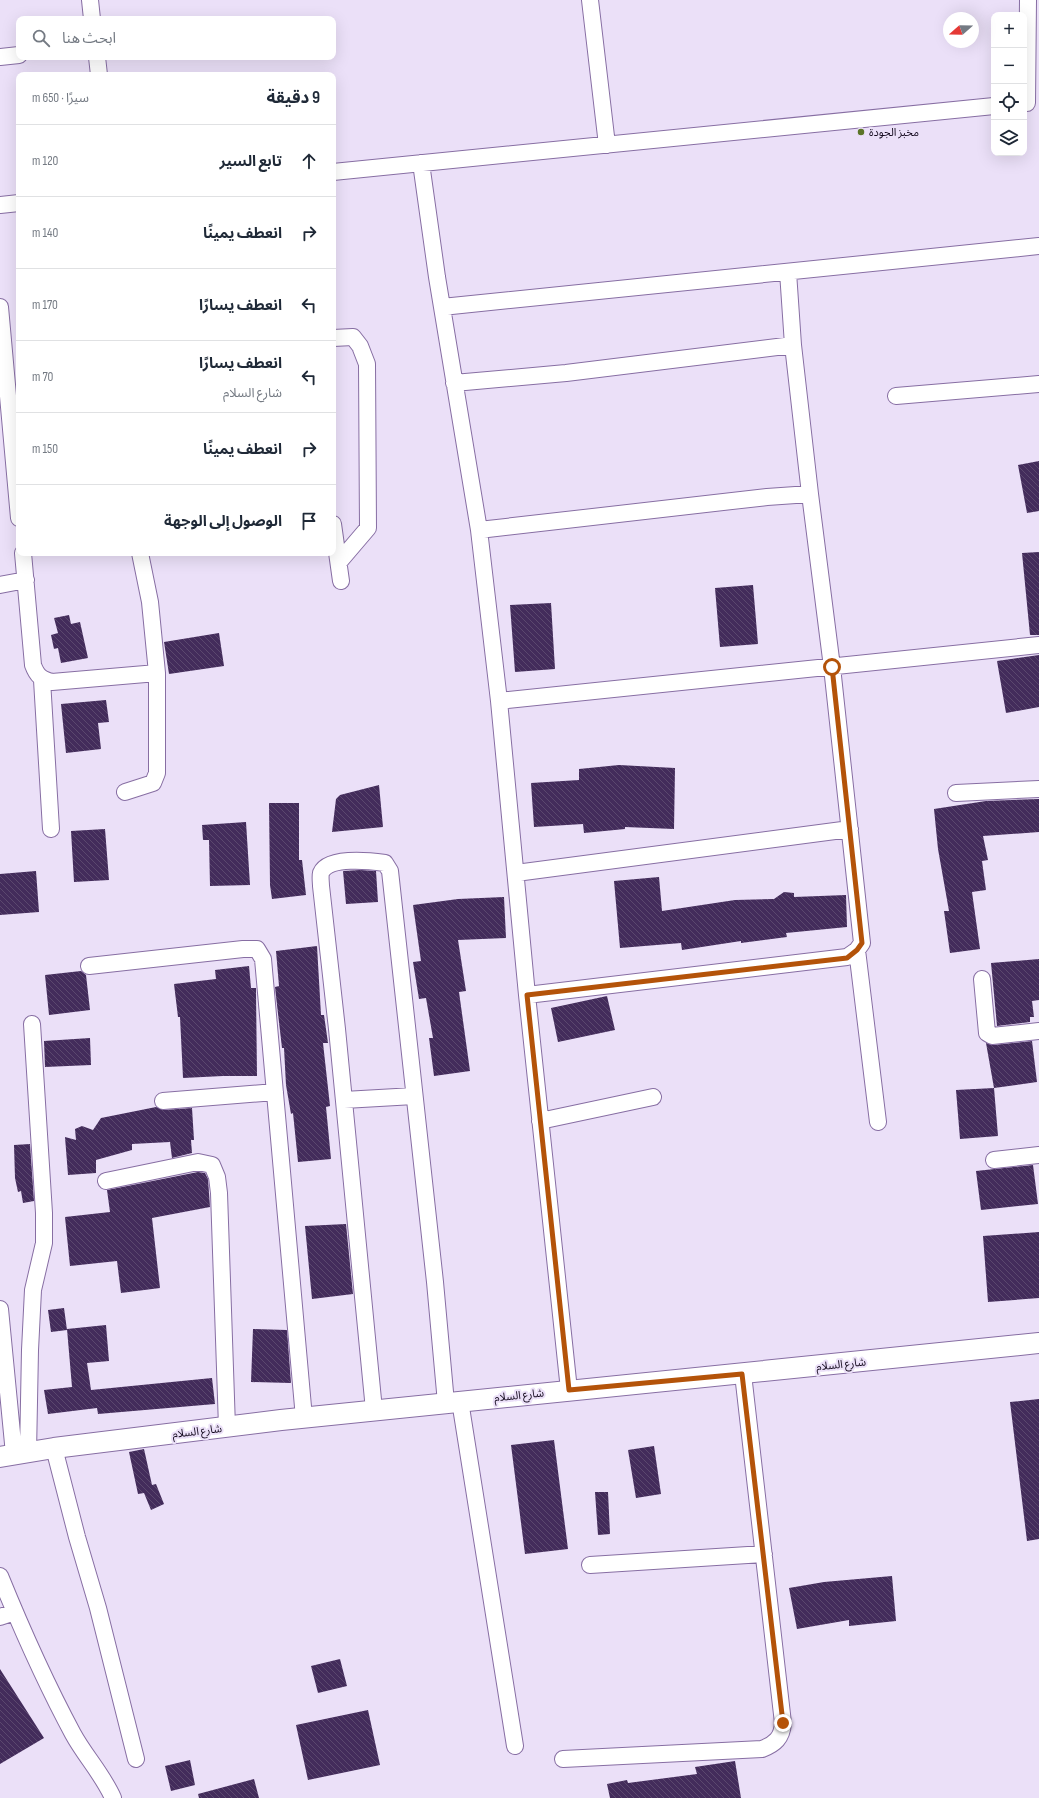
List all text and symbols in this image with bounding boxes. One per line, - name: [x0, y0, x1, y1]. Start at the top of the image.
- north arrow: [943, 12, 979, 48]
- map controls: [991, 12, 1027, 156]
- button: +: [991, 12, 1027, 48]
- search box: [16, 16, 336, 60]
- icon: search: [30, 27, 52, 49]
- text: ابحث هنا: [62, 29, 116, 48]
- button: −: [991, 48, 1027, 84]
- button: locate: [991, 84, 1027, 120]
- text: 9 دقيقة: [267, 88, 320, 108]
- text: سيرًا · 650 m: [32, 90, 89, 106]
- button: layers: [991, 120, 1027, 156]
- place label: مخبز الجودة: [869, 126, 919, 139]
- marker: مخبز الجودة: [856, 127, 866, 137]
- icon: ahead: [298, 150, 320, 172]
- text: تابع السير: [219, 152, 282, 171]
- text: 120 m: [32, 153, 58, 169]
- icon: right: [298, 222, 320, 244]
- text: انعطف يمينًا: [203, 224, 282, 243]
- text: 140 m: [32, 225, 58, 241]
- icon: left: [298, 294, 320, 316]
- text: انعطف يسارًا: [199, 296, 282, 315]
- text: 170 m: [32, 297, 58, 313]
- text: انعطف يسارًا: [199, 354, 282, 373]
- icon: left: [298, 366, 320, 388]
- text: 70 m: [32, 369, 53, 385]
- text: شارع السلام: [223, 385, 282, 401]
- icon: right: [298, 438, 320, 460]
- text: انعطف يمينًا: [203, 440, 282, 459]
- text: 150 m: [32, 441, 58, 457]
- icon: arrive: [298, 510, 320, 532]
- text: الوصول إلى الوجهة: [164, 512, 282, 531]
- route start: [823, 658, 841, 676]
- street label: شارع السلام: [816, 1355, 867, 1375]
- street label: شارع السلام: [494, 1386, 545, 1406]
- street label: شارع السلام: [171, 1422, 223, 1442]
- route end: [774, 1714, 792, 1732]

